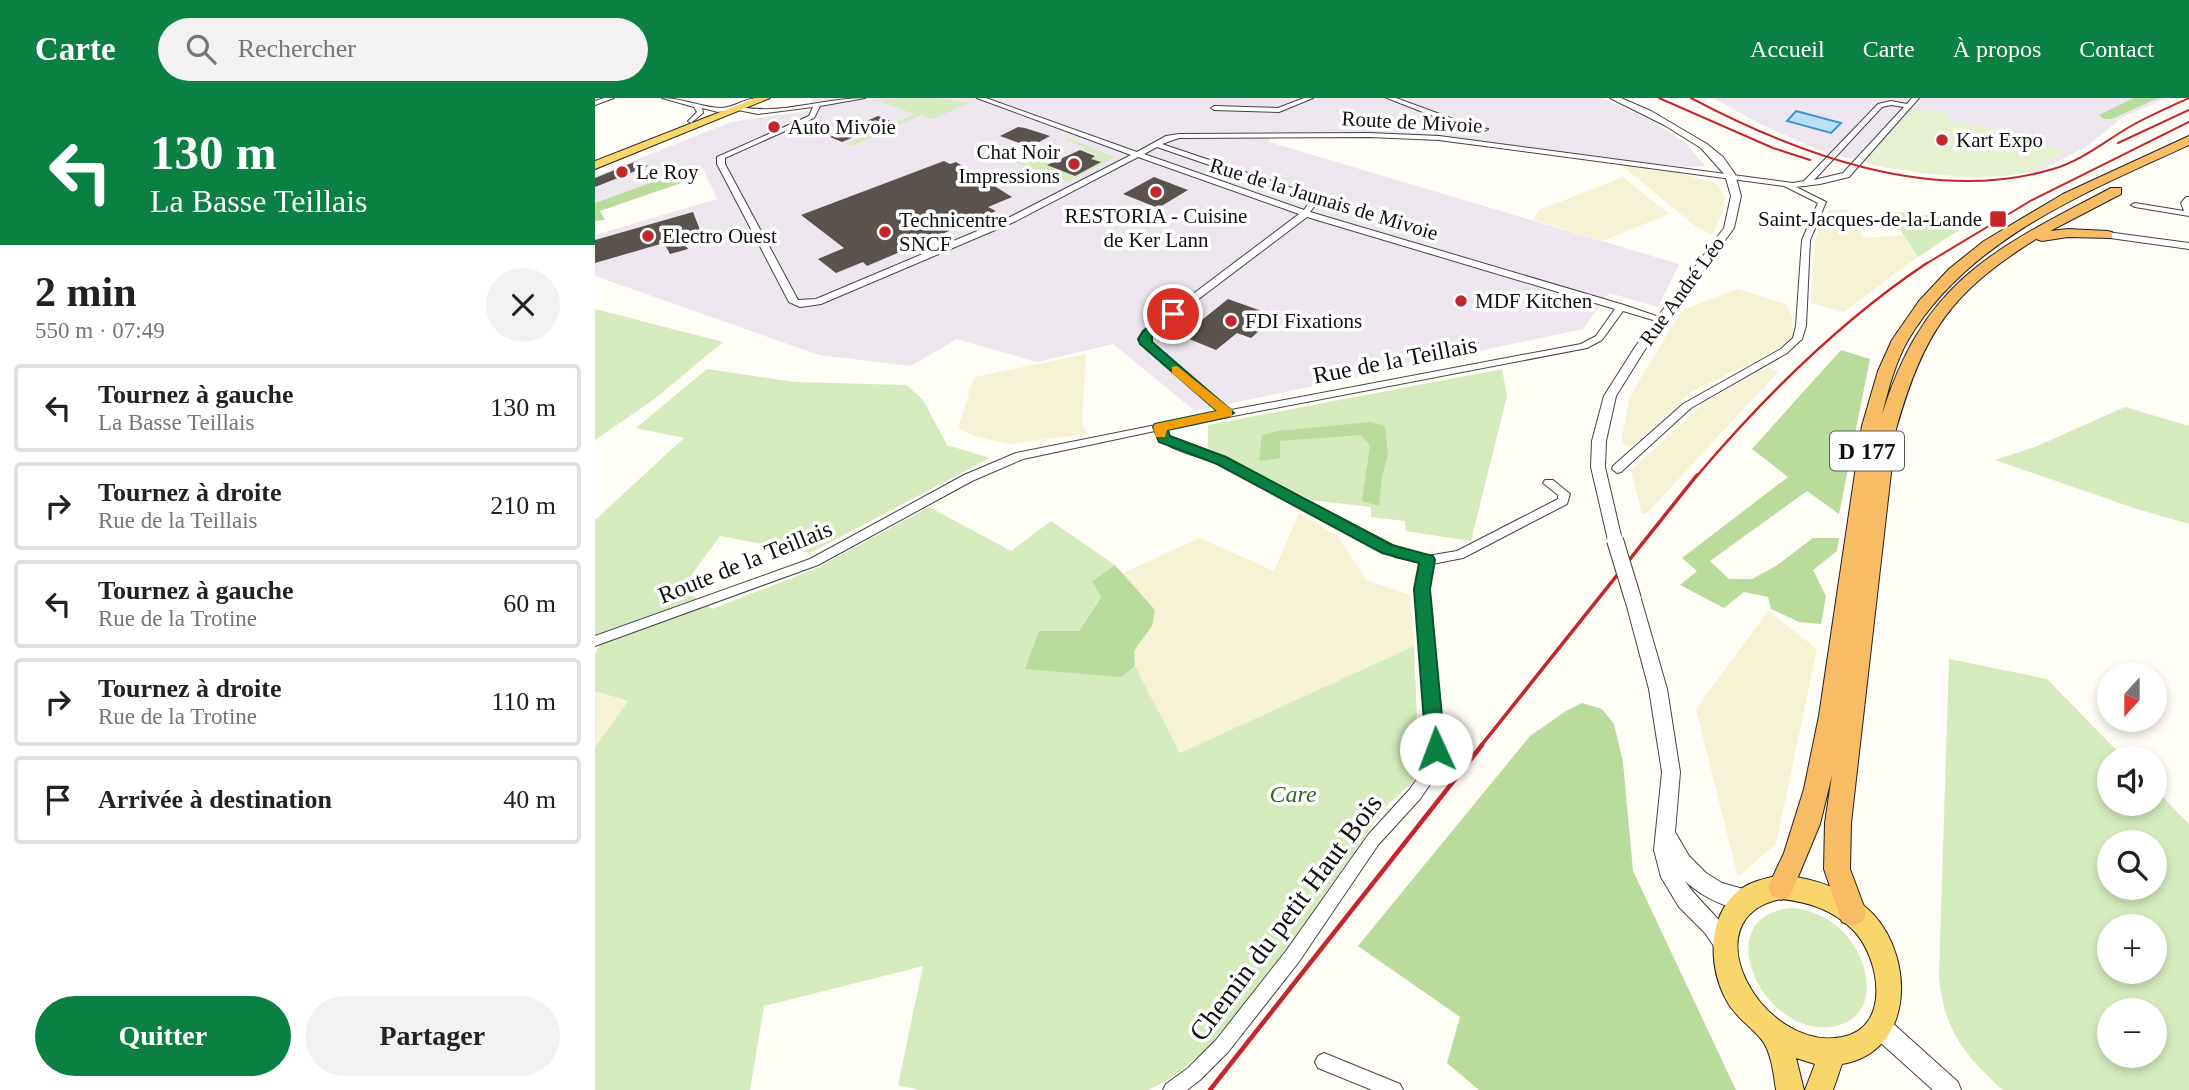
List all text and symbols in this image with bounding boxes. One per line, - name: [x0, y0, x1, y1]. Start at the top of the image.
- search box: [158, 18, 648, 81]
- icon: search: [182, 30, 220, 68]
- text: Carte: [35, 31, 116, 67]
- text: Rechercher: [238, 34, 356, 63]
- text: Accueil: [1750, 36, 1825, 62]
- text: Carte: [1863, 36, 1915, 62]
- text: À propos: [1953, 36, 2041, 62]
- text: Contact: [2079, 36, 2154, 62]
- street label: Route de Mivoie: [1341, 106, 1483, 138]
- place label: Auto Mivoie: [788, 115, 896, 139]
- marker: Auto Mivoie: [766, 119, 782, 135]
- text: 130 m: [150, 125, 277, 180]
- icon: left: [35, 126, 126, 217]
- place label: Kart Expo: [1956, 128, 2043, 152]
- marker: Kart Expo: [1934, 132, 1950, 148]
- place label: Chat Noir Impressions: [959, 140, 1060, 188]
- street label: Rue de la Jaunais de Mivoie: [1207, 153, 1441, 245]
- marker: Chat Noir Impressions: [1066, 156, 1082, 172]
- place label: Le Roy: [636, 160, 699, 184]
- marker: Le Roy: [614, 164, 630, 180]
- text: La Basse Teillais: [150, 183, 368, 219]
- marker: RESTORIA - Cuisine de Ker Lann: [1148, 184, 1164, 200]
- place label: RESTORIA - Cuisine de Ker Lann: [1065, 204, 1247, 252]
- place label: Saint-Jacques-de-la-Lande: [1758, 207, 1982, 231]
- place label: Technicentre SNCF: [899, 208, 1007, 256]
- marker: Saint-Jacques-de-la-Lande: [1988, 209, 2008, 229]
- place label: Electro Ouest: [662, 224, 777, 248]
- marker: Technicentre SNCF: [877, 224, 893, 240]
- marker: Electro Ouest: [640, 228, 656, 244]
- street label: Rue André Léo: [1635, 232, 1729, 350]
- button: close: [486, 268, 560, 342]
- text: 2 min: [35, 269, 137, 315]
- pin: [1143, 284, 1203, 344]
- place label: MDF Kitchen: [1475, 289, 1593, 313]
- marker: MDF Kitchen: [1453, 293, 1469, 309]
- icon: arrive: [1154, 295, 1192, 333]
- place label: FDI Fixations: [1245, 309, 1362, 333]
- marker: FDI Fixations: [1223, 313, 1239, 329]
- text: 550 m · 07:49: [35, 318, 165, 343]
- street label: Rue de la Teillais: [1311, 331, 1479, 389]
- text: Tournez à gauche: [98, 380, 294, 409]
- icon: left: [39, 389, 77, 427]
- text: 130 m: [490, 393, 556, 422]
- text: La Basse Teillais: [98, 410, 254, 435]
- road number: D 177: [1830, 432, 1904, 470]
- text: Tournez à droite: [98, 478, 281, 507]
- icon: right: [39, 487, 77, 525]
- text: 210 m: [490, 491, 556, 520]
- text: Rue de la Teillais: [98, 508, 258, 533]
- street label: Route de la Teillais: [654, 515, 836, 609]
- text: Tournez à gauche: [98, 576, 294, 605]
- icon: left: [39, 585, 77, 623]
- text: 60 m: [503, 589, 556, 618]
- text: Rue de la Trotine: [98, 606, 257, 631]
- north arrow: [2097, 662, 2167, 732]
- map controls: [2097, 662, 2167, 1068]
- text: Tournez à droite: [98, 674, 281, 703]
- icon: right: [39, 683, 77, 721]
- text: 110 m: [491, 687, 556, 716]
- text: Rue de la Trotine: [98, 704, 257, 729]
- position arrow: [1399, 712, 1473, 786]
- button: sound: [2097, 746, 2167, 816]
- icon: arrive: [39, 781, 77, 819]
- park label: Care: [1269, 781, 1317, 807]
- text: Arrivée à destination: [98, 785, 332, 814]
- text: 40 m: [503, 785, 556, 814]
- street label: Chemin du petit Haut Bois: [1183, 788, 1388, 1047]
- button: search: [2097, 830, 2167, 900]
- button: +: [2097, 914, 2167, 984]
- button: Quitter: [35, 996, 291, 1076]
- button: Partager: [305, 996, 560, 1076]
- button: −: [2097, 998, 2167, 1068]

